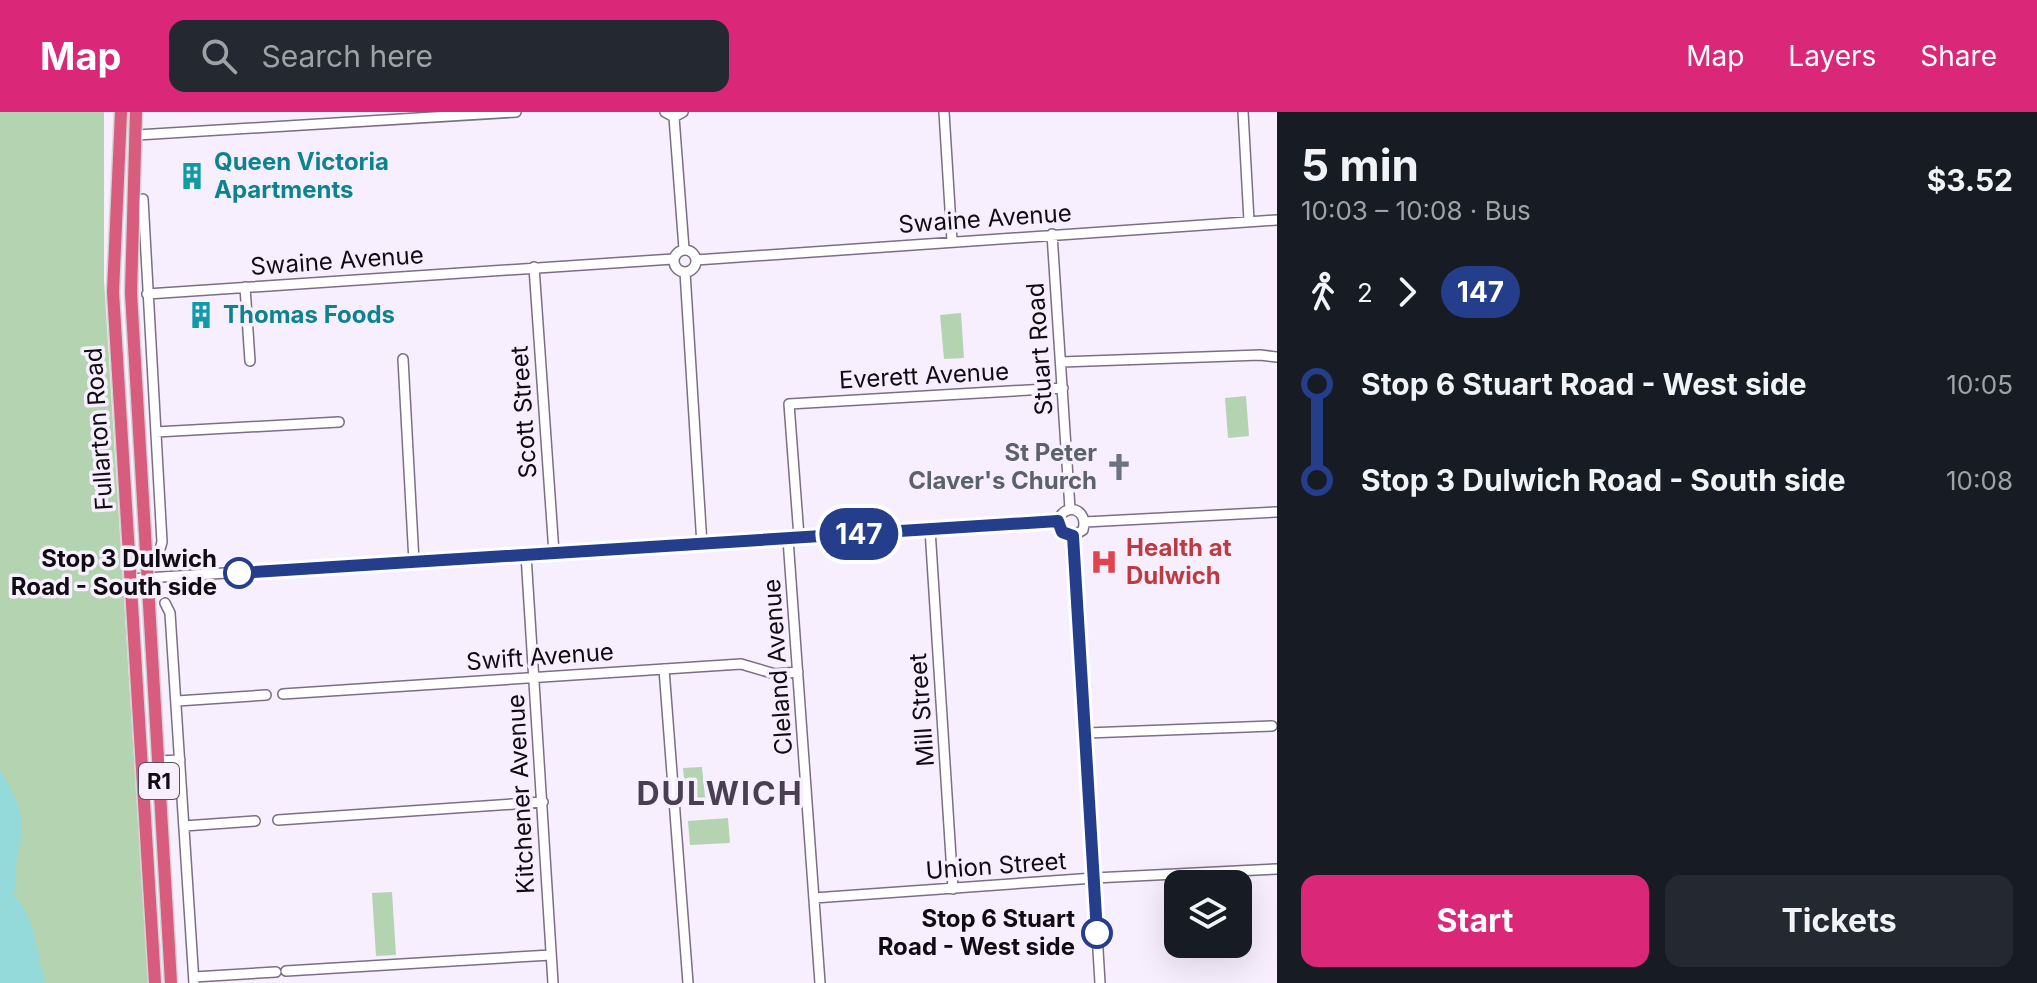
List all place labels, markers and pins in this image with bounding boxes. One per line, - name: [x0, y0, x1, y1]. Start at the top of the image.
- place label: Queen Victoria Apartments: [214, 147, 389, 204]
- building icon: Queen Victoria Apartments: [177, 161, 207, 191]
- building icon: Thomas Foods: [186, 300, 216, 330]
- place label: Thomas Foods: [223, 300, 395, 329]
- place label: St Peter Claver's Church: [908, 438, 1097, 495]
- church icon: St Peter Claver's Church: [1104, 452, 1134, 482]
- place label: Health at Dulwich: [1126, 533, 1232, 590]
- place label: Stop 3 Dulwich Road - South side: [11, 544, 217, 601]
- hospital icon: Health at Dulwich: [1089, 547, 1119, 577]
- marker: Stop 3 Dulwich Road - South side: [224, 558, 254, 588]
- place label: Stop 6 Stuart Road - West side: [878, 904, 1075, 961]
- marker: Stop 6 Stuart Road - West side: [1082, 918, 1112, 948]

